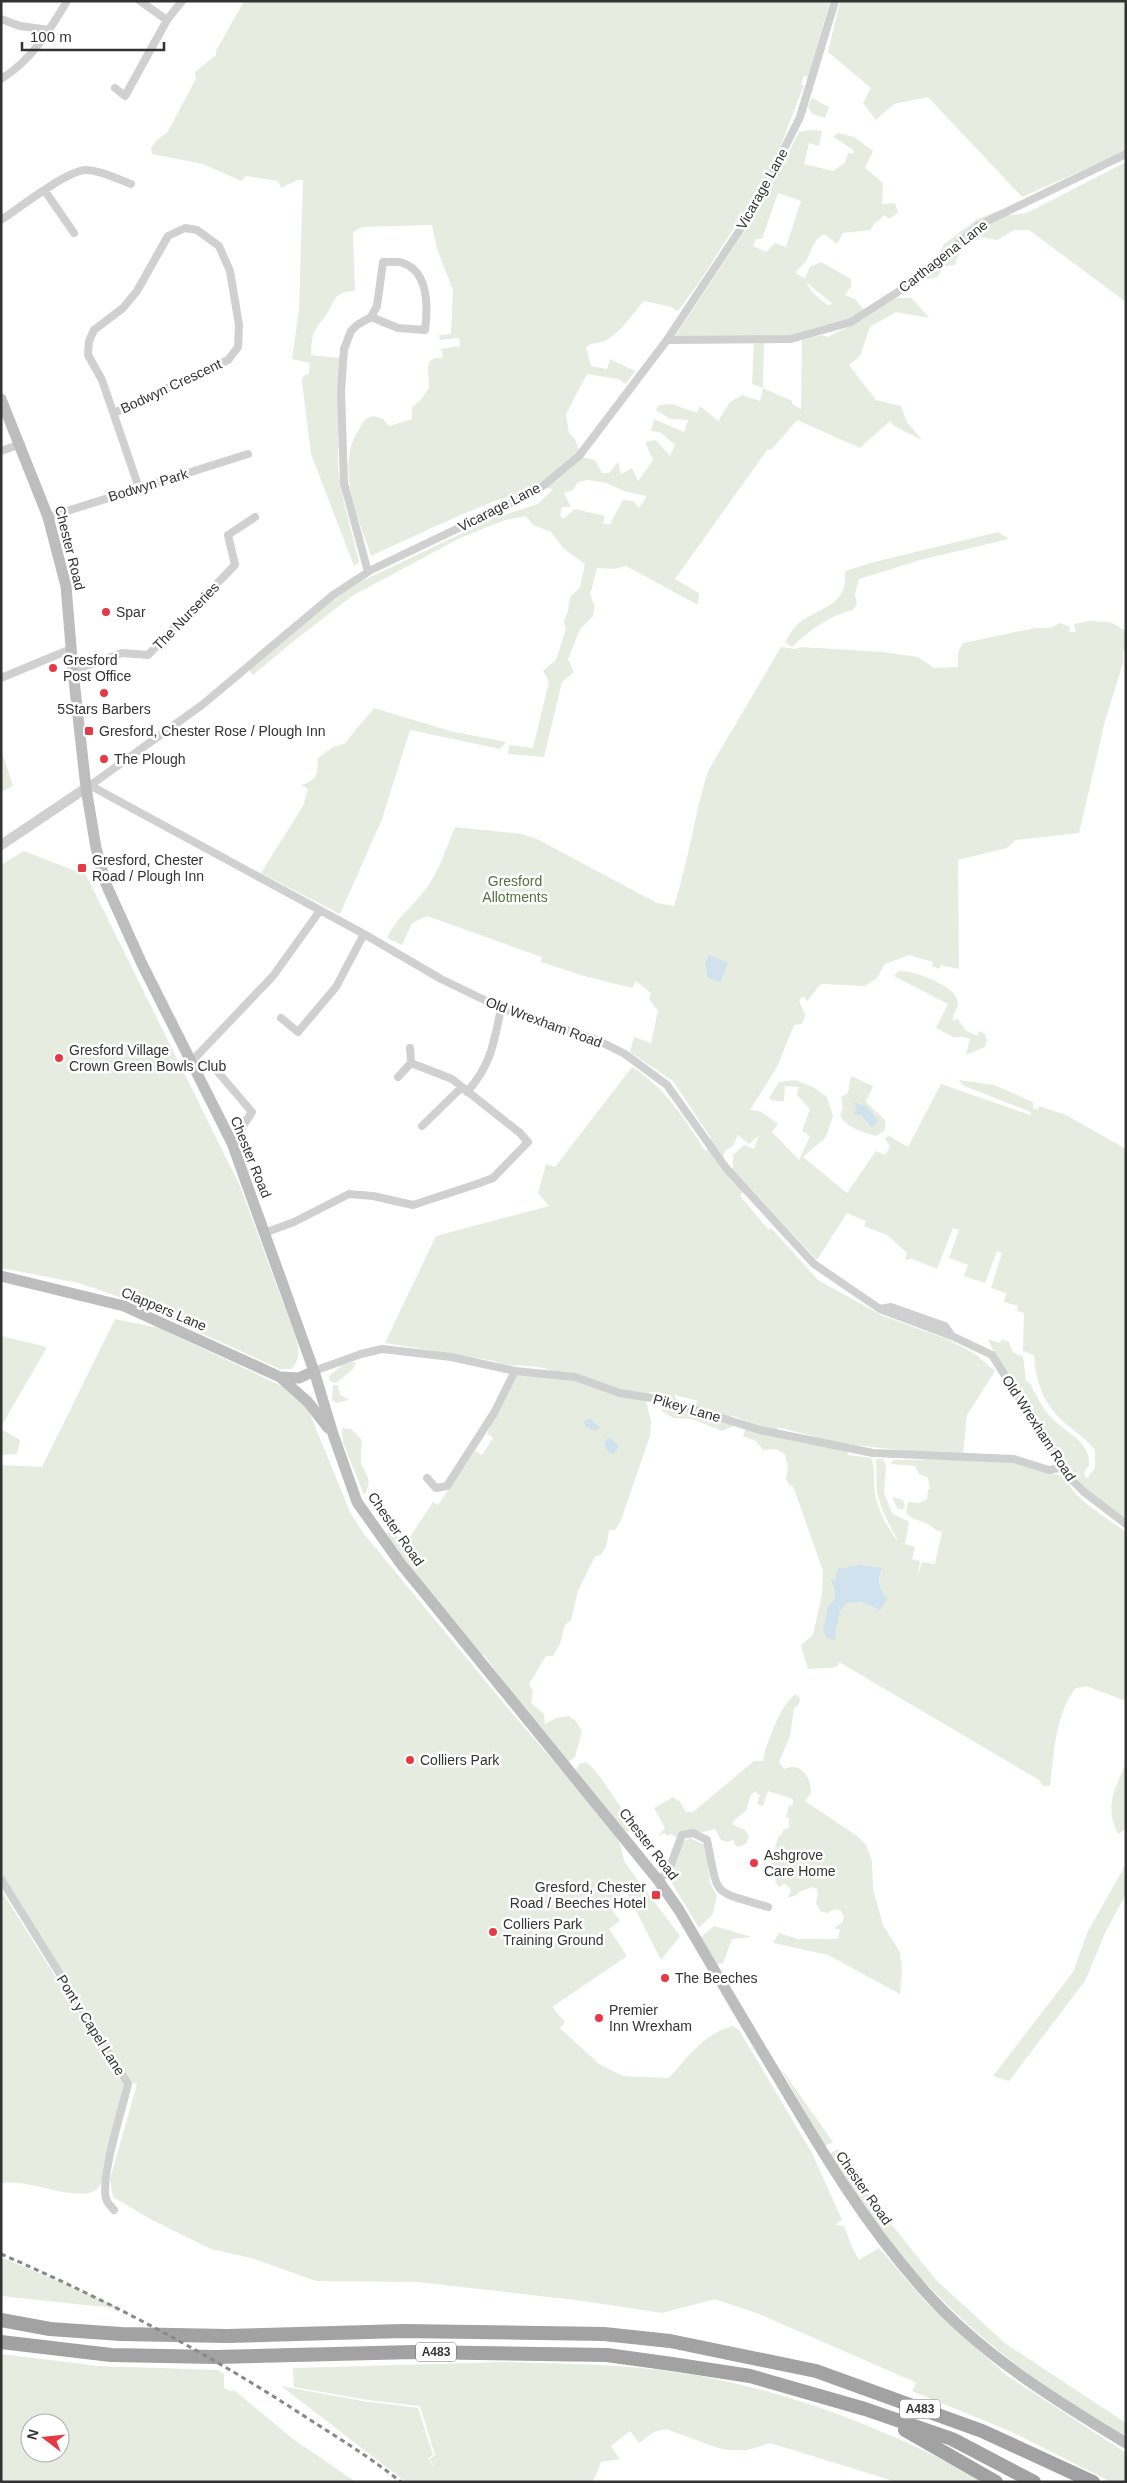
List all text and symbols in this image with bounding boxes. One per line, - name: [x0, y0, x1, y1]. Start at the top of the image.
- scale bar: [22, 20, 165, 52]
- text: 100 m: [30, 28, 72, 45]
- street label: Vicarage Lane: [733, 146, 791, 232]
- street label: Carthagena Lane: [895, 216, 991, 296]
- street label: Bodwyn Crescent: [118, 356, 224, 416]
- street label: Bodwyn Park: [106, 465, 191, 505]
- street label: Vicarage Lane: [455, 479, 543, 535]
- street label: Chester Road: [52, 504, 88, 592]
- street label: The Nurseries: [150, 579, 222, 653]
- place label: Spar: [116, 604, 146, 620]
- marker: Spar: [100, 606, 112, 618]
- place label: Gresford Post Office: [63, 652, 131, 684]
- marker: Gresford Post Office: [47, 662, 59, 674]
- marker: 5Stars Barbers: [98, 687, 110, 699]
- place label: 5Stars Barbers: [57, 701, 151, 717]
- place label: Gresford, Chester Rose / Plough Inn: [99, 723, 325, 739]
- marker: Gresford, Chester Rose / Plough Inn: [83, 725, 95, 737]
- place label: The Plough: [114, 751, 186, 767]
- marker: The Plough: [98, 753, 110, 765]
- place label: Gresford, Chester Road / Plough Inn: [92, 852, 204, 884]
- marker: Gresford, Chester Road / Plough Inn: [76, 862, 88, 874]
- park label: Gresford Allotments: [482, 873, 548, 905]
- street label: Old Wrexham Road: [484, 994, 604, 1050]
- place label: Gresford Village Crown Green Bowls Club: [69, 1042, 226, 1074]
- marker: Gresford Village Crown Green Bowls Club: [53, 1052, 65, 1064]
- street label: Chester Road: [227, 1114, 275, 1200]
- street label: Clappers Lane: [119, 1284, 209, 1334]
- street label: Old Wrexham Road: [999, 1372, 1079, 1484]
- street label: Pikey Lane: [651, 1391, 723, 1425]
- street label: Chester Road: [365, 1489, 427, 1569]
- place label: Colliers Park: [420, 1752, 500, 1768]
- marker: Colliers Park: [404, 1754, 416, 1766]
- street label: Chester Road: [616, 1805, 682, 1883]
- place label: Ashgrove Care Home: [764, 1847, 836, 1879]
- marker: Ashgrove Care Home: [748, 1857, 760, 1869]
- place label: Gresford, Chester Road / Beeches Hotel: [510, 1879, 646, 1911]
- marker: Gresford, Chester Road / Beeches Hotel: [650, 1889, 662, 1901]
- place label: Colliers Park Training Ground: [503, 1916, 604, 1948]
- marker: Colliers Park Training Ground: [487, 1926, 499, 1938]
- place label: The Beeches: [675, 1970, 758, 1986]
- street label: Pont y Capel Lane: [54, 1972, 128, 2078]
- marker: The Beeches: [659, 1972, 671, 1984]
- place label: Premier Inn Wrexham: [609, 2002, 692, 2034]
- marker: Premier Inn Wrexham: [593, 2012, 605, 2024]
- street label: Chester Road: [833, 2148, 895, 2228]
- road number: A483: [416, 2342, 456, 2362]
- road number: A483: [900, 2400, 940, 2418]
- north arrow: [20, 2413, 70, 2463]
- text: N: [23, 2427, 42, 2441]

